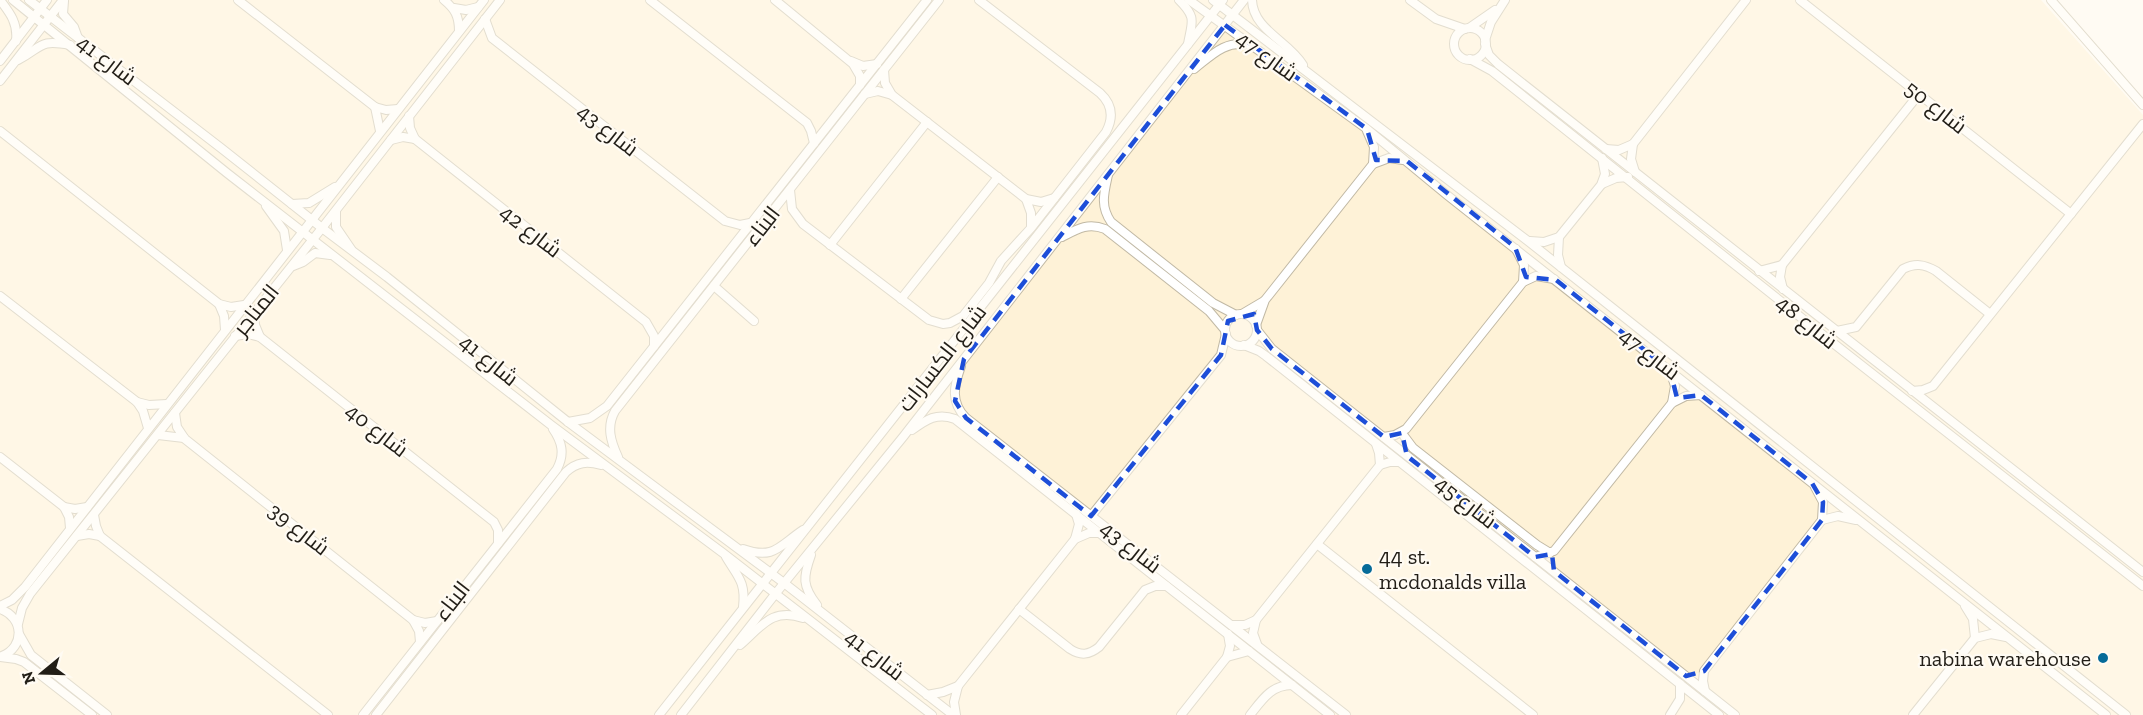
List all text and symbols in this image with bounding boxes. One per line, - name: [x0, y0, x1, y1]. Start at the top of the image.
- street label: شارع 47: [1230, 25, 1303, 88]
- street label: شارع 41: [71, 29, 142, 92]
- street label: شارع 50: [1899, 74, 1973, 140]
- street label: شارع 43: [571, 98, 644, 163]
- street label: شارع 42: [494, 199, 567, 264]
- street label: البناء: [738, 201, 786, 251]
- street label: المناجر: [226, 279, 285, 343]
- street label: شارع 48: [1770, 289, 1843, 356]
- street label: شارع الكسارات: [892, 299, 993, 418]
- street label: شارع 47: [1614, 322, 1686, 387]
- street label: شارع 41: [453, 328, 524, 393]
- street label: شارع 40: [340, 397, 414, 464]
- street label: شارع 45: [1429, 470, 1502, 535]
- street label: شارع 39: [262, 497, 335, 562]
- street label: شارع 43: [1094, 515, 1167, 580]
- place label: 44 st. mcdonalds villa: [1379, 543, 1527, 595]
- marker: 44 st. mcdonalds villa: [1360, 562, 1374, 576]
- street label: البناء: [428, 576, 476, 626]
- street label: شارع 41: [839, 623, 910, 687]
- north arrow: [12, 643, 72, 703]
- place label: nabina warehouse: [1919, 645, 2091, 672]
- marker: nabina warehouse: [2096, 651, 2110, 665]
- text: N: [17, 669, 39, 687]

